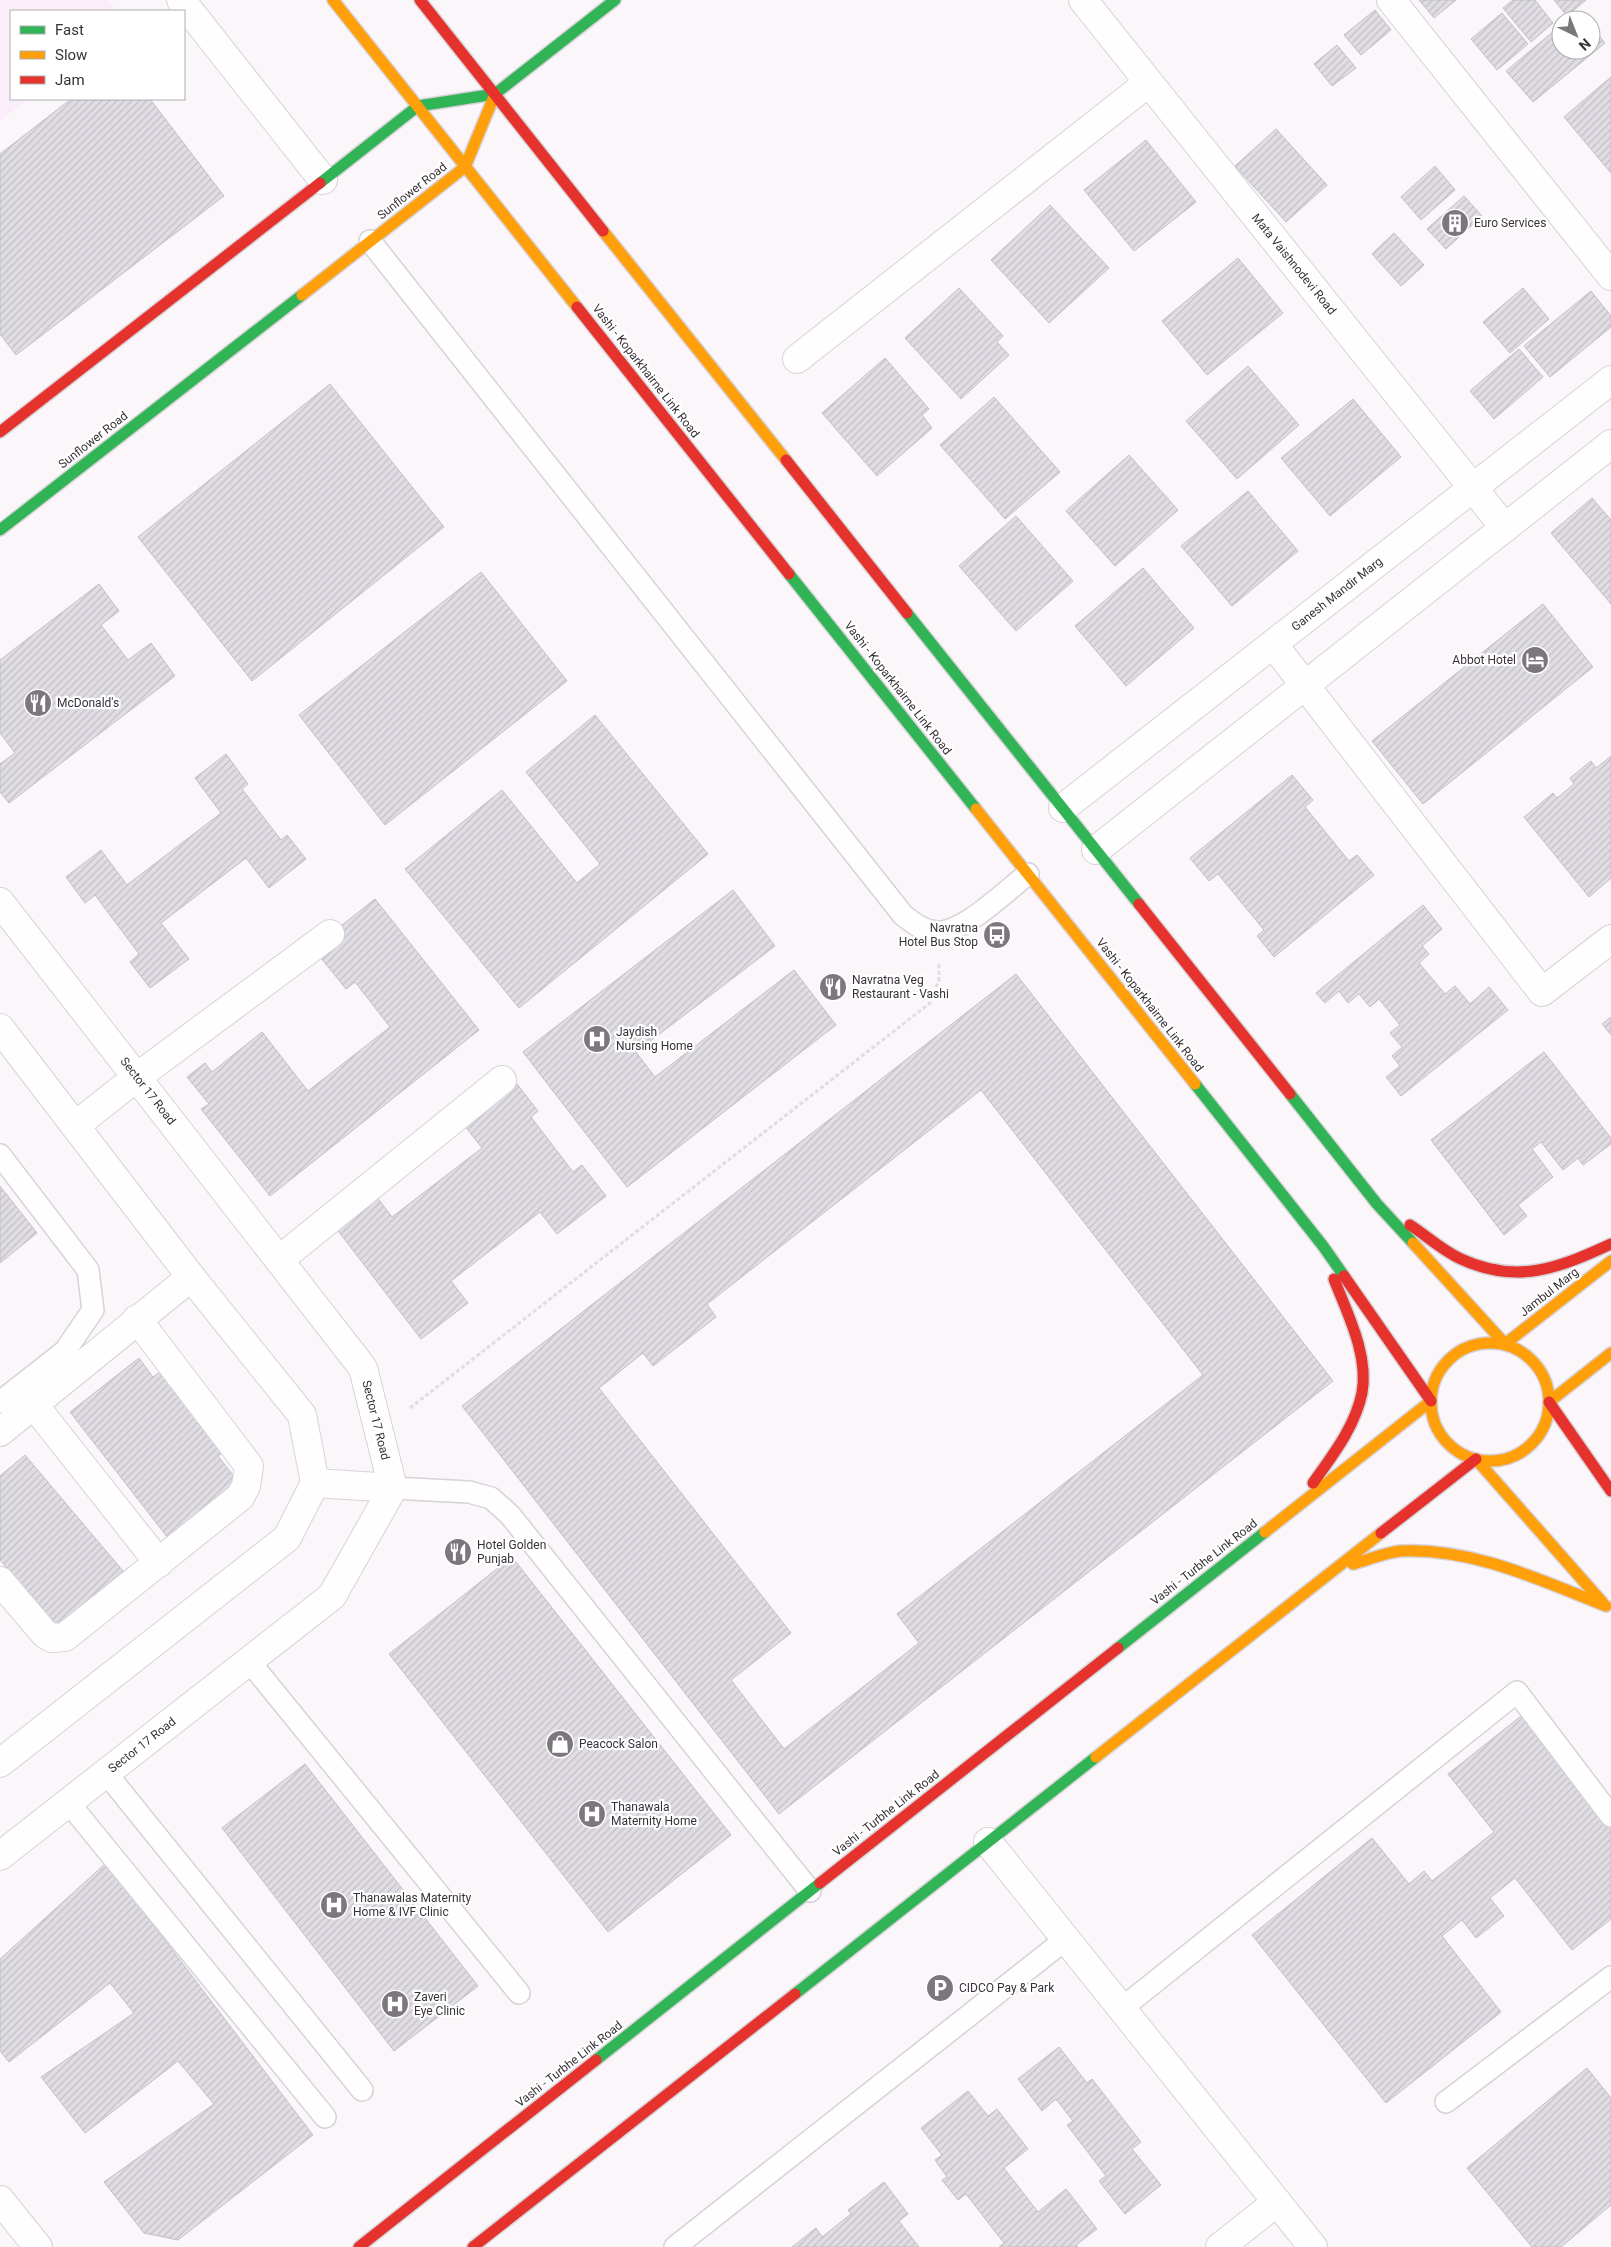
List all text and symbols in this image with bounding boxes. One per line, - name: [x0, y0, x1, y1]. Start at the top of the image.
- legend: [10, 10, 185, 100]
- north arrow: [1551, 10, 1601, 60]
- text: Fast: [55, 21, 84, 39]
- text: N: [1576, 35, 1594, 54]
- text: Slow: [55, 46, 87, 64]
- text: Jam: [55, 71, 85, 89]
- street label: Sunflower Road: [375, 160, 449, 222]
- building icon: Euro Services: [1440, 208, 1470, 238]
- street label: Mata Vaishnodevi Road: [1249, 211, 1339, 317]
- place label: Euro Services: [1474, 216, 1546, 230]
- street label: Vashi - Koparkhairne Link Road: [590, 302, 702, 440]
- street label: Sunflower Road: [56, 409, 130, 471]
- street label: Ganesh Mandir Marg: [1289, 554, 1385, 634]
- street label: Vashi - Koparkhairne Link Road: [842, 619, 954, 757]
- hotel icon: Abbot Hotel: [1520, 645, 1550, 675]
- place label: Abbot Hotel: [1452, 653, 1516, 667]
- restaurant icon: McDonald's: [23, 688, 53, 718]
- place label: McDonald's: [57, 696, 119, 710]
- bus stop icon: Navratna Hotel Bus Stop: [982, 920, 1012, 950]
- place label: Navratna Hotel Bus Stop: [899, 921, 978, 949]
- street label: Vashi - Koparkhairne Link Road: [1094, 936, 1206, 1074]
- restaurant icon: Navratna Veg Restaurant - Vashi: [818, 972, 848, 1002]
- place label: Navratna Veg Restaurant - Vashi: [852, 973, 949, 1001]
- hospital icon: Jaydish Nursing Home: [582, 1024, 612, 1054]
- place label: Jaydish Nursing Home: [616, 1025, 693, 1053]
- street label: Sector 17 Road: [117, 1055, 179, 1127]
- street label: Jambul Marg: [1517, 1265, 1581, 1319]
- street label: Sector 17 Road: [359, 1379, 393, 1461]
- street label: Vashi - Turbhe Link Road: [1148, 1516, 1260, 1608]
- restaurant icon: Hotel Golden Punjab: [443, 1537, 473, 1567]
- place label: Hotel Golden Punjab: [477, 1538, 546, 1566]
- street label: Sector 17 Road: [106, 1714, 178, 1776]
- shop icon: Peacock Salon: [545, 1729, 575, 1759]
- place label: Peacock Salon: [579, 1737, 658, 1751]
- street label: Vashi - Turbhe Link Road: [830, 1767, 942, 1859]
- hospital icon: Thanawala Maternity Home: [577, 1799, 607, 1829]
- place label: Thanawala Maternity Home: [611, 1800, 697, 1828]
- hospital icon: Thanawalas Maternity Home & IVF Clinic: [319, 1890, 349, 1920]
- place label: Thanawalas Maternity Home & IVF Clinic: [353, 1891, 471, 1919]
- parking icon: CIDCO Pay & Park: [925, 1973, 955, 2003]
- place label: CIDCO Pay & Park: [959, 1981, 1055, 1995]
- hospital icon: Zaveri Eye Clinic: [380, 1989, 410, 2019]
- place label: Zaveri Eye Clinic: [414, 1990, 465, 2018]
- street label: Vashi - Turbhe Link Road: [513, 2018, 625, 2110]

